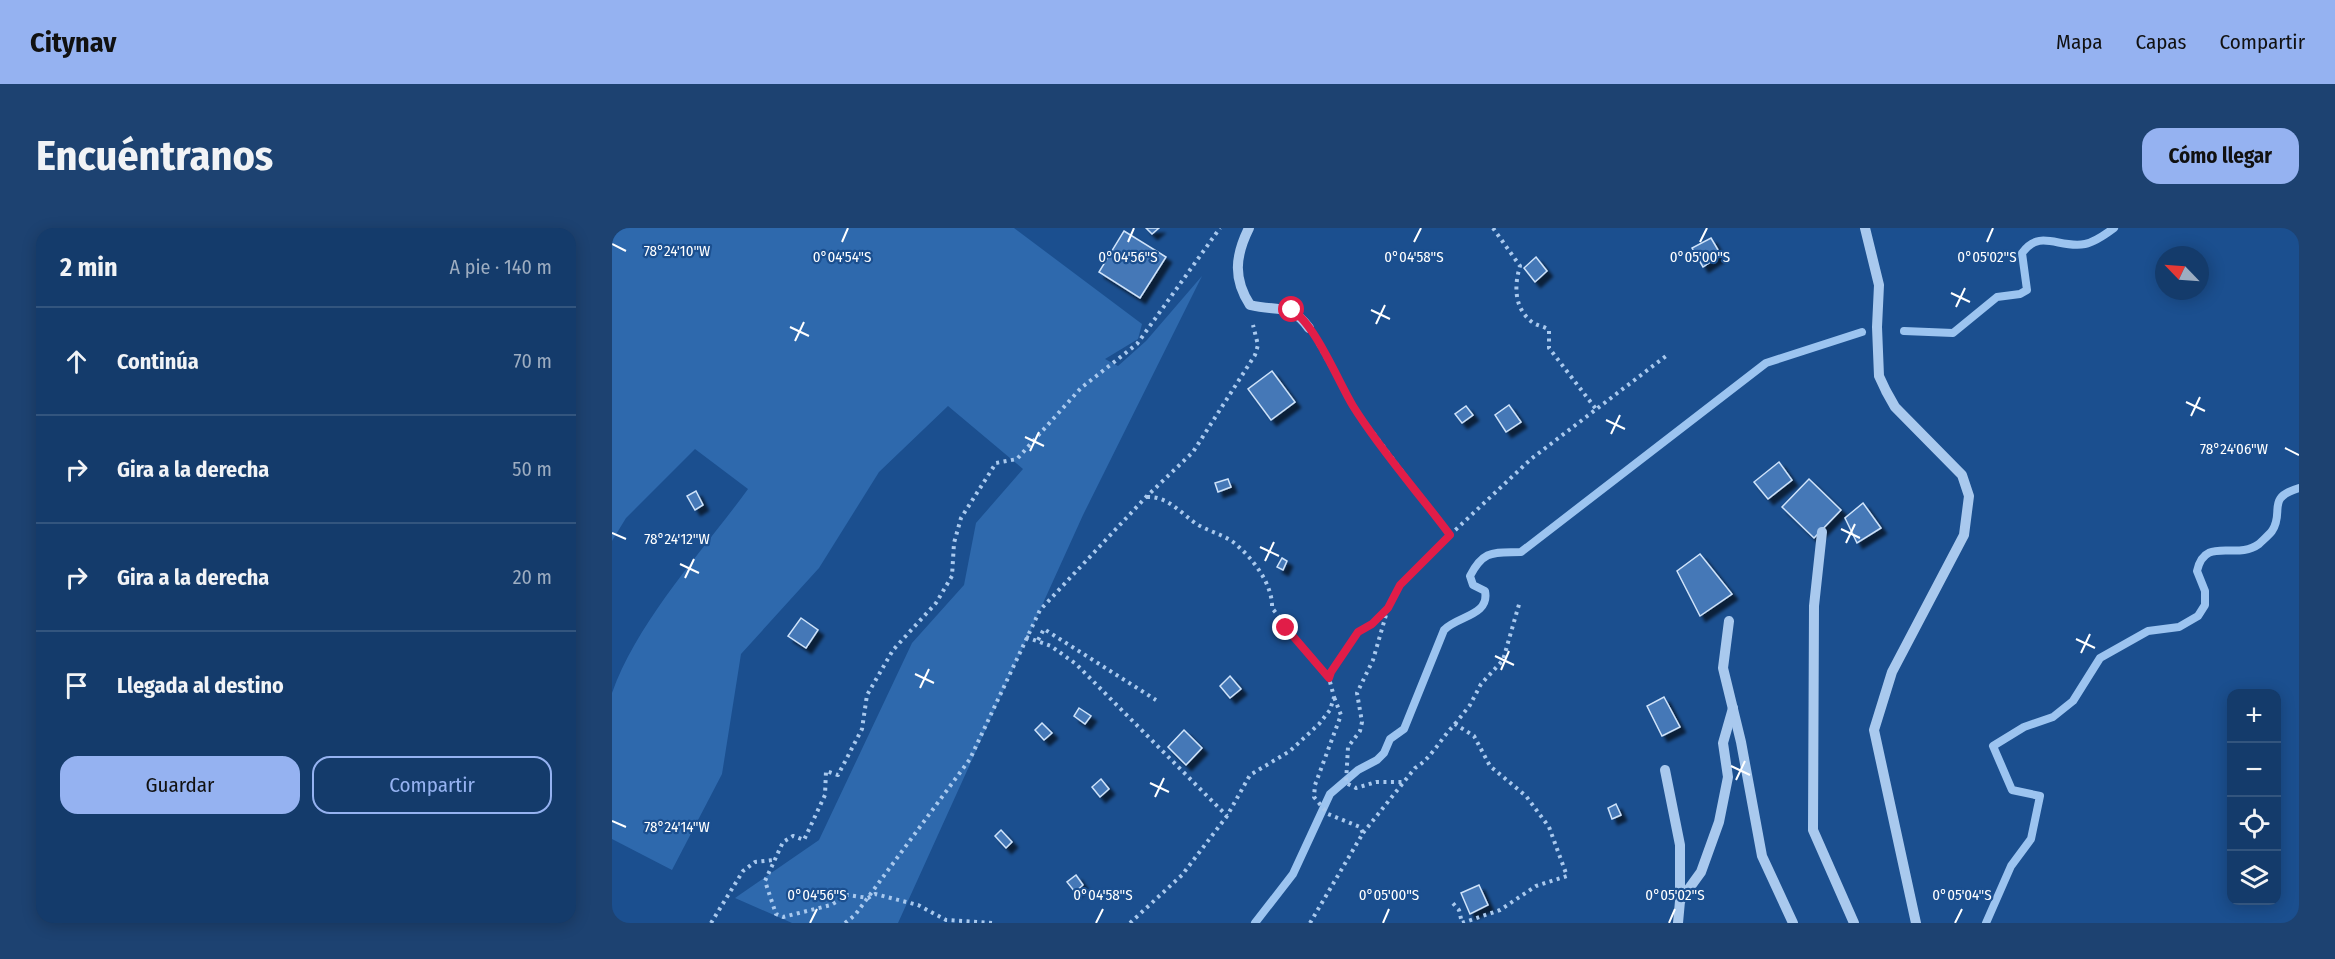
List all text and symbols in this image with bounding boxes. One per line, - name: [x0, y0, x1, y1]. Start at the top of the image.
- text: Citynav: [30, 26, 116, 59]
- text: Mapa: [2056, 29, 2103, 55]
- text: Capas: [2136, 29, 2186, 55]
- text: Compartir: [2219, 29, 2305, 55]
- button: Cómo llegar: [2142, 128, 2299, 184]
- text: Encuéntranos: [36, 131, 273, 181]
- text: 78°24'10"W: [644, 242, 710, 260]
- north arrow: [2155, 246, 2209, 300]
- text: 0°04'54"S: [813, 248, 871, 266]
- text: 0°04'56"S: [1098, 248, 1158, 266]
- text: 0°04'58"S: [1384, 248, 1444, 266]
- text: 0°05'00"S: [1670, 248, 1730, 266]
- text: 0°05'02"S: [1957, 248, 2017, 266]
- text: 2 min: [60, 252, 118, 283]
- text: A pie · 140 m: [450, 255, 552, 279]
- route start: [1278, 296, 1304, 322]
- icon: ahead: [60, 345, 93, 378]
- text: Continúa: [117, 348, 199, 375]
- text: 70 m: [514, 349, 552, 373]
- text: 78°24'06"W: [2200, 440, 2268, 458]
- icon: right: [60, 453, 93, 486]
- text: Gira a la derecha: [117, 456, 269, 483]
- text: 50 m: [512, 457, 552, 481]
- text: 78°24'12"W: [644, 530, 710, 548]
- icon: right: [60, 561, 93, 594]
- text: Gira a la derecha: [117, 564, 269, 591]
- text: 20 m: [513, 565, 552, 589]
- route end: [1272, 614, 1298, 640]
- icon: arrive: [60, 669, 93, 702]
- text: Llegada al destino: [117, 672, 284, 699]
- map controls: [2227, 689, 2281, 905]
- button: +: [2227, 689, 2281, 743]
- button: −: [2227, 743, 2281, 797]
- button: Guardar: [60, 756, 300, 814]
- button: Compartir: [312, 756, 552, 814]
- button: locate: [2227, 797, 2281, 851]
- text: 78°24'14"W: [644, 818, 710, 836]
- button: layers: [2227, 851, 2281, 905]
- text: 0°04'56"S: [787, 886, 847, 904]
- text: 0°04'58"S: [1073, 886, 1133, 904]
- text: 0°05'00"S: [1359, 886, 1419, 904]
- text: 0°05'02"S: [1645, 886, 1705, 904]
- text: 0°05'04"S: [1932, 886, 1992, 904]

